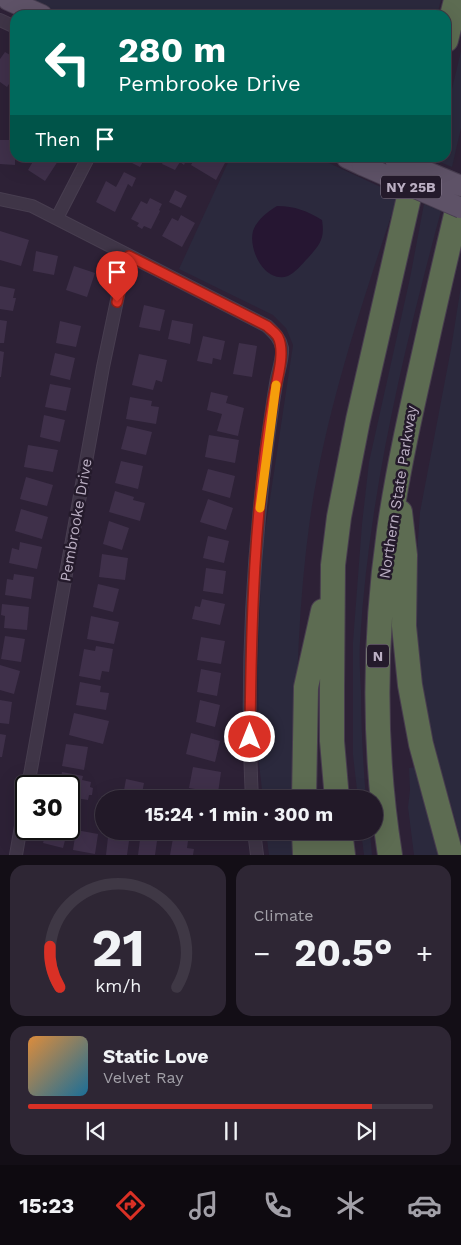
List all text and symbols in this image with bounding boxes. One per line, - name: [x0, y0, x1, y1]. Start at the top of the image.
- text: 280 m: [118, 29, 226, 71]
- icon: left: [35, 30, 100, 95]
- text: Pembrooke Drive: [118, 71, 301, 96]
- icon: arrive: [91, 125, 119, 153]
- text: Then: [35, 128, 81, 151]
- road number: NY 25B: [381, 176, 441, 198]
- pin: [96, 251, 138, 302]
- icon: arrive: [103, 258, 131, 286]
- street label: Northern State Parkway: [375, 404, 421, 580]
- street label: Pembrooke Drive: [56, 457, 96, 583]
- road number: N: [367, 644, 389, 668]
- position arrow: [223, 710, 275, 762]
- speed limit sign: 30: [15, 775, 80, 840]
- text: 15:24 · 1 min · 300 m: [145, 803, 333, 826]
- text: Climate: [254, 906, 314, 925]
- text: 21: [91, 918, 144, 979]
- text: 20.5°: [294, 931, 393, 975]
- text: −: [254, 937, 270, 970]
- text: +: [416, 937, 433, 970]
- text: km/h: [95, 975, 141, 996]
- text: Static Love: [103, 1045, 208, 1068]
- text: Velvet Ray: [103, 1068, 183, 1087]
- icon: previous: [82, 1117, 110, 1145]
- icon: pause: [217, 1117, 245, 1145]
- icon: next: [352, 1117, 380, 1145]
- icon: directions: [113, 1188, 148, 1223]
- icon: music: [186, 1188, 221, 1223]
- icon: phone: [260, 1188, 295, 1223]
- icon: climate: [333, 1188, 368, 1223]
- icon: car: [407, 1188, 442, 1223]
- text: 15:23: [19, 1193, 74, 1218]

